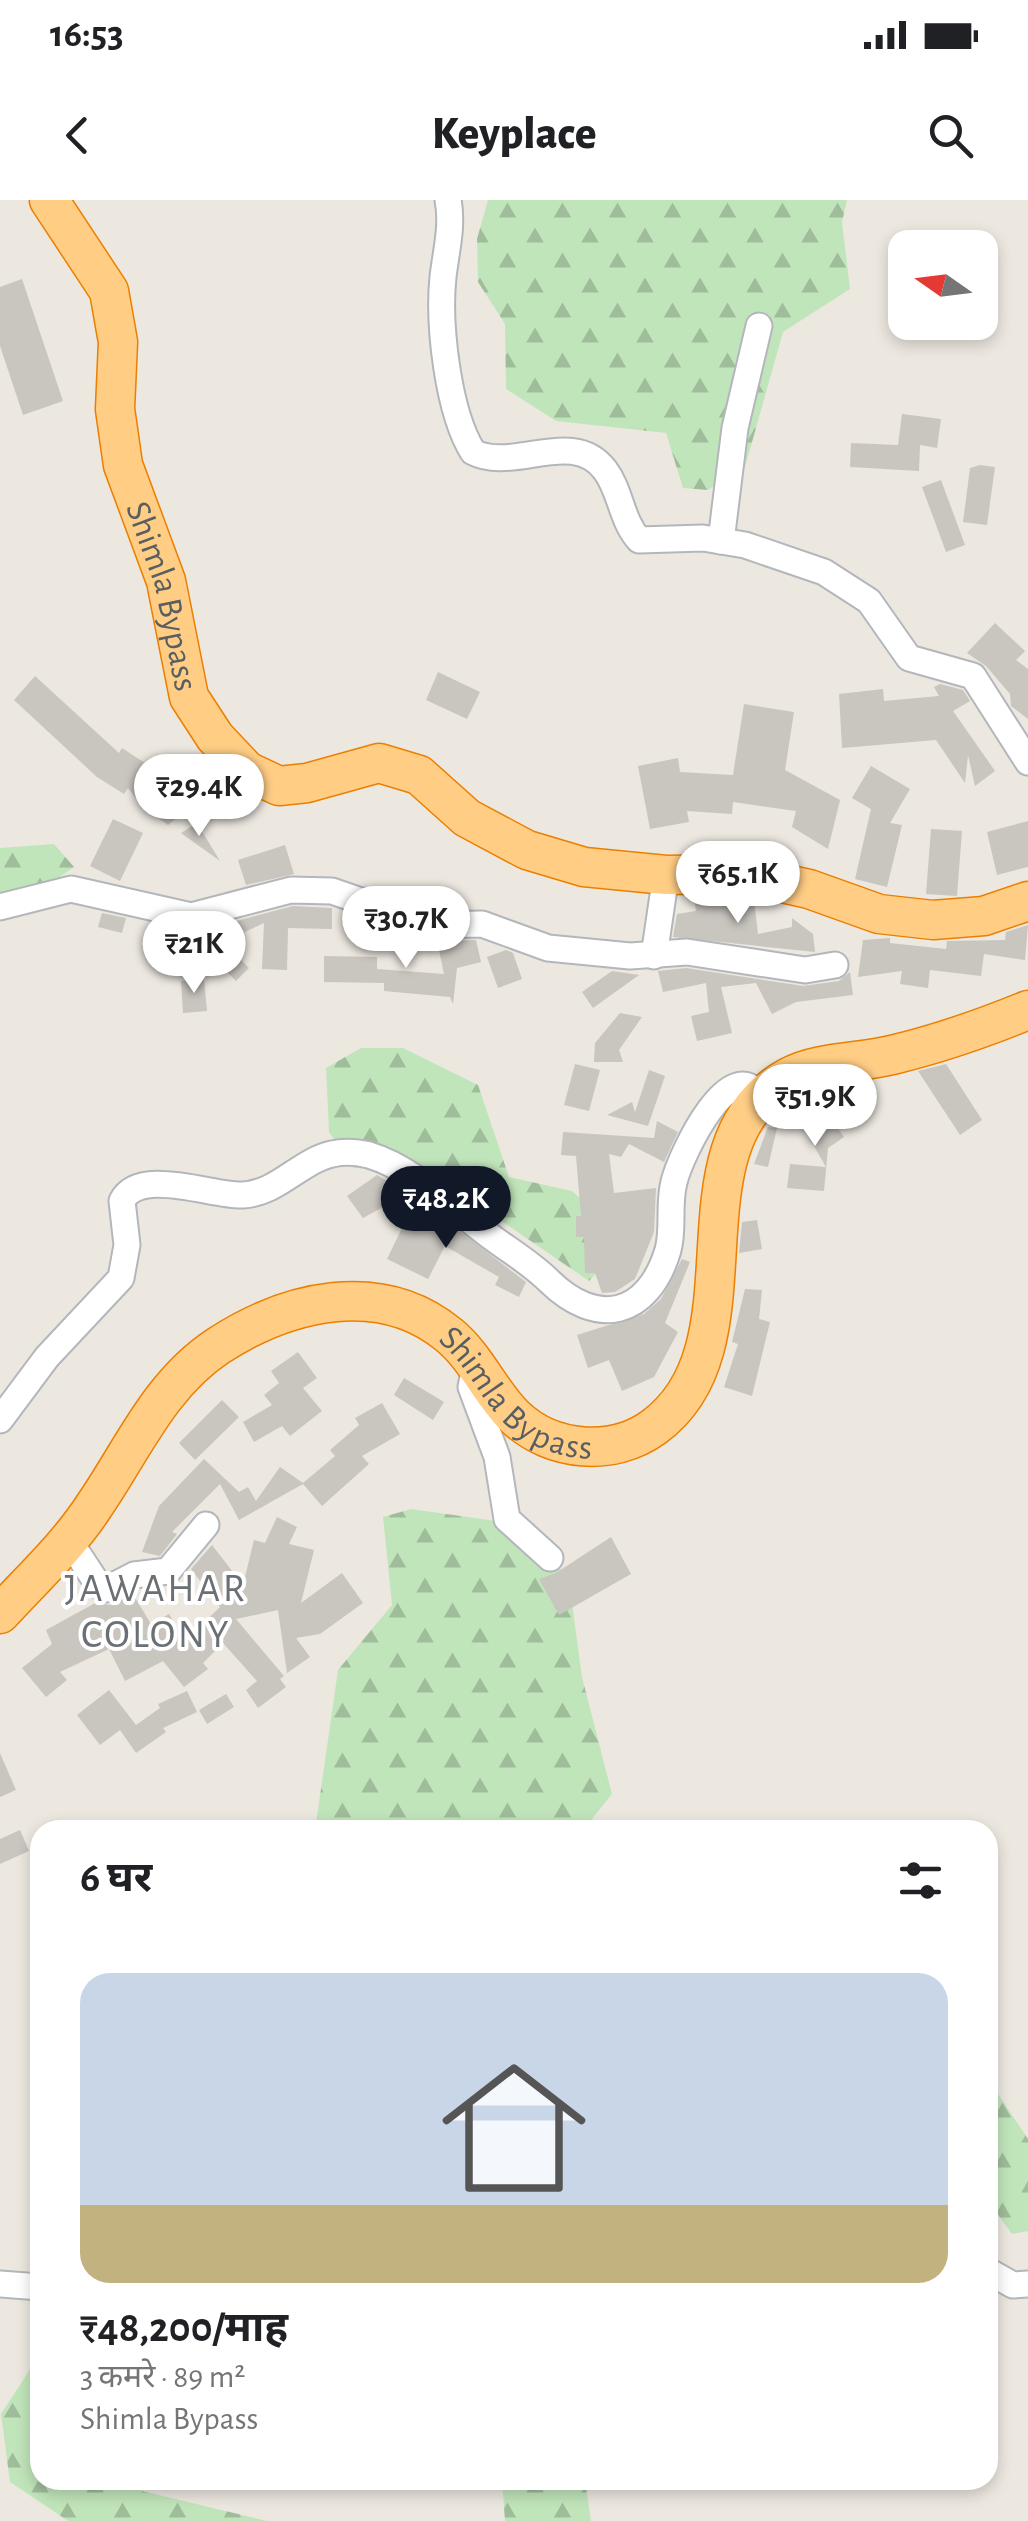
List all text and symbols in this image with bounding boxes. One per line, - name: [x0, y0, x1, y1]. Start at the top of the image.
- text: 16:53: [50, 16, 124, 54]
- icon: back: [50, 108, 105, 163]
- icon: search: [923, 108, 978, 163]
- text: Keyplace: [432, 112, 596, 157]
- north arrow: [888, 230, 998, 340]
- map controls: [888, 230, 998, 340]
- street label: Shimla Bypass: [119, 497, 203, 694]
- pin: ₹29.4K: [118, 754, 280, 839]
- text: ₹29.4K: [156, 770, 242, 802]
- pin: ₹65.1K: [657, 841, 819, 926]
- text: ₹65.1K: [698, 857, 778, 889]
- pin: ₹30.7K: [325, 886, 487, 971]
- text: ₹30.7K: [364, 902, 448, 934]
- pin: ₹21K: [135, 911, 253, 996]
- text: ₹21K: [165, 927, 223, 959]
- pin: ₹51.9K: [734, 1064, 896, 1149]
- text: ₹51.9K: [775, 1080, 855, 1112]
- pin: ₹48.2K: [365, 1166, 527, 1251]
- text: ₹48.2K: [403, 1182, 489, 1214]
- street label: Shimla Bypass: [433, 1320, 593, 1466]
- district label: JAWAHAR COLONY: [65, 1569, 247, 1655]
- icon: filters: [893, 1853, 948, 1908]
- text: 6 घर: [80, 1857, 152, 1899]
- icon: home: [424, 2038, 604, 2218]
- text: ₹48,200/माह: [80, 2307, 288, 2349]
- text: 3 कमरे · 89 m²: [80, 2361, 245, 2393]
- text: Shimla Bypass: [80, 2403, 258, 2435]

